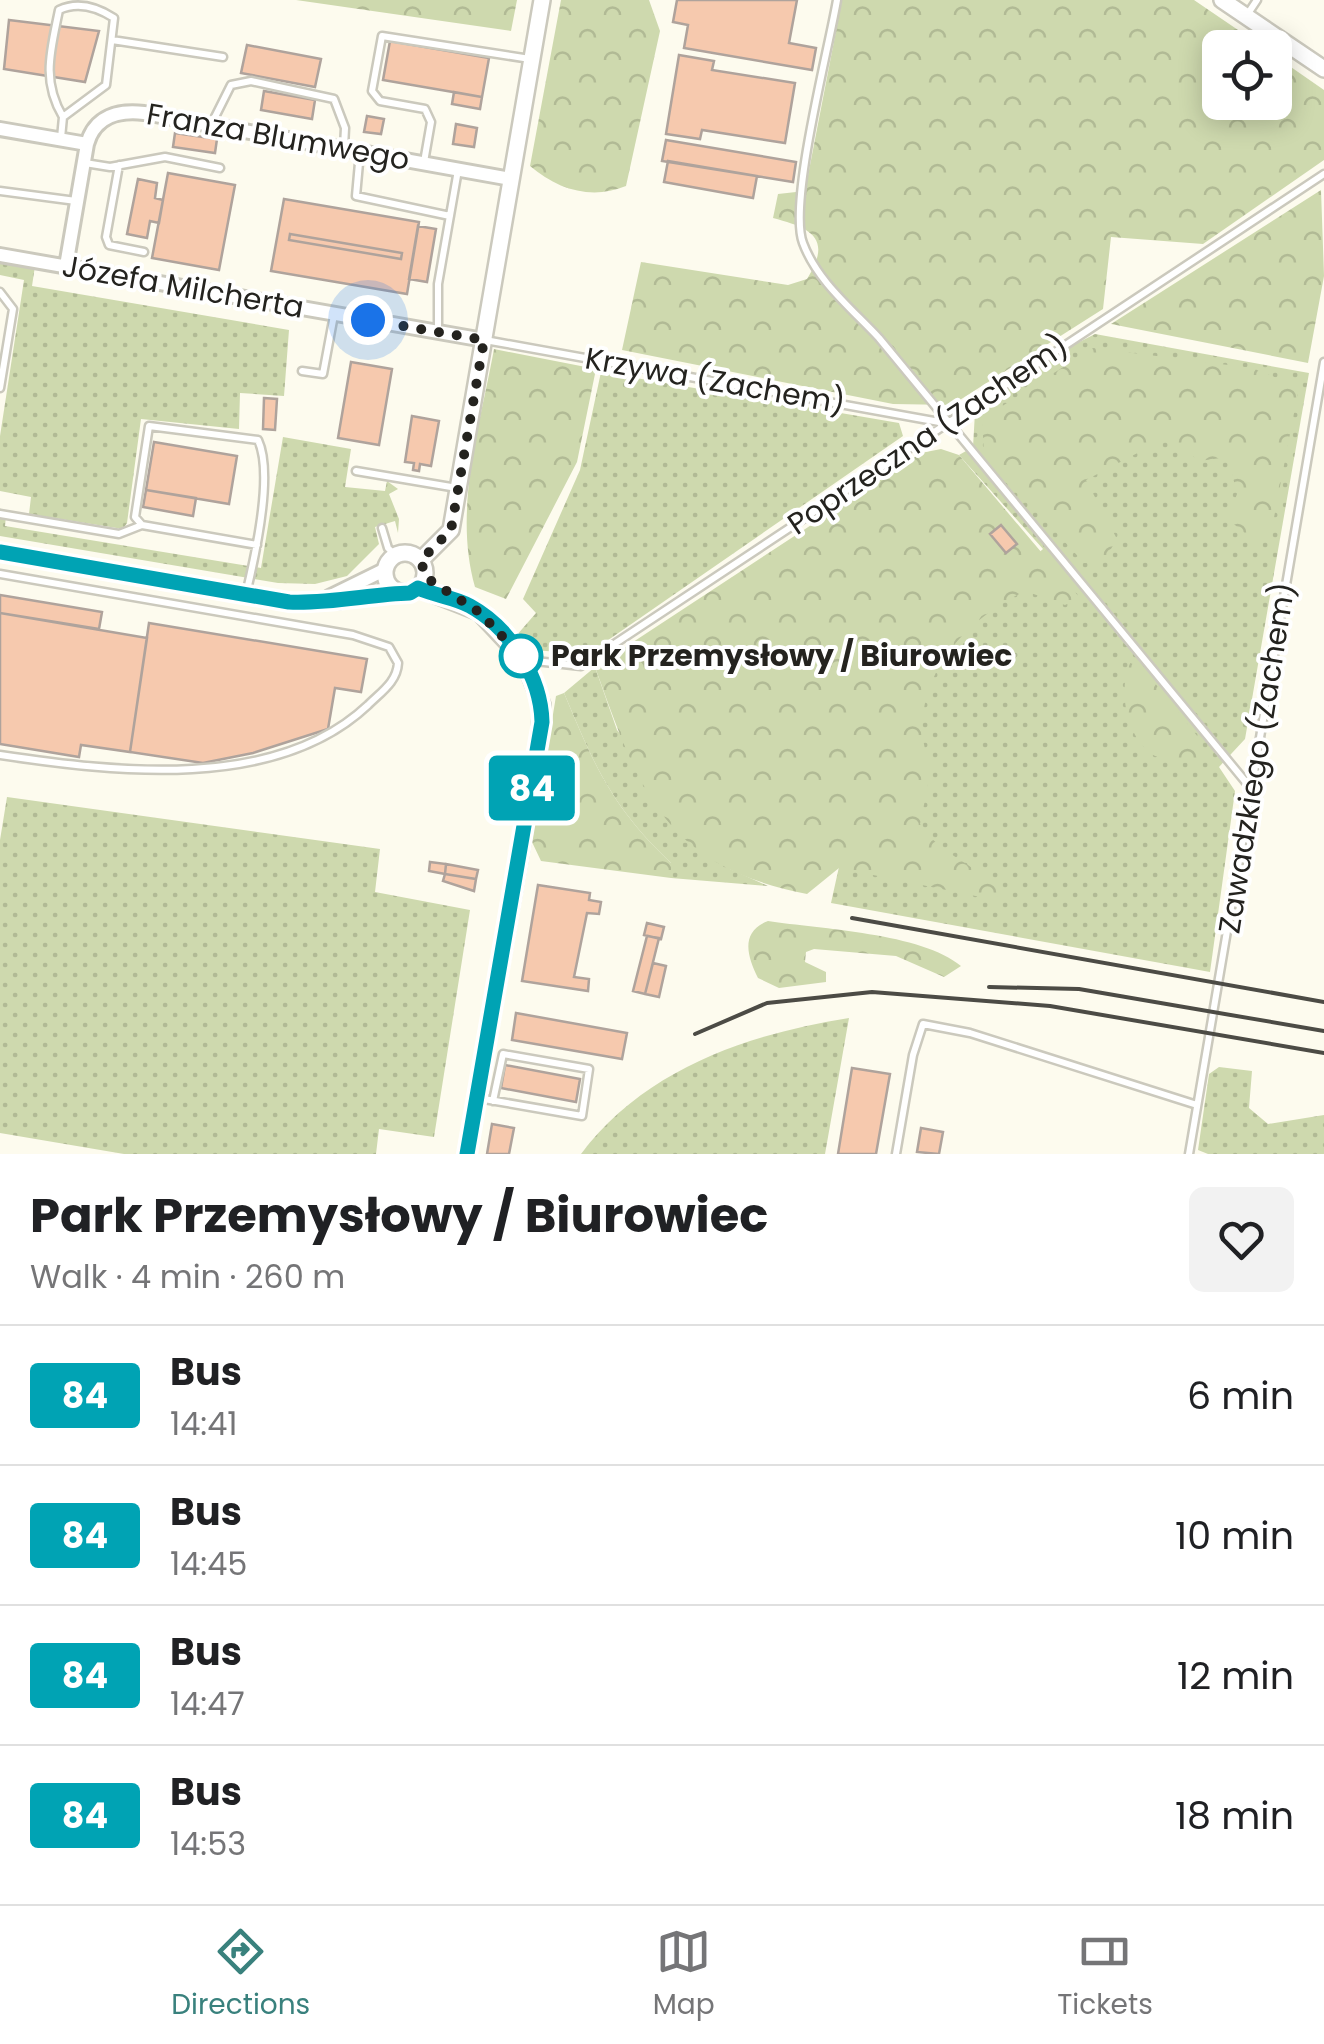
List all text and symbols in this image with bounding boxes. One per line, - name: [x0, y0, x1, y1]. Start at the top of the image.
- map controls: [1202, 30, 1292, 120]
- button: locate: [1202, 30, 1292, 120]
- street label: Franza Blumwego: [143, 92, 413, 181]
- street label: Józefa Milcherta: [59, 244, 307, 329]
- your location: [343, 295, 393, 345]
- street label: Poprzeczna (Zachem): [779, 324, 1077, 545]
- street label: Krzywa (Zachem): [582, 336, 848, 425]
- street label: Zawadzkiego (Zachem): [1208, 579, 1306, 937]
- place label: Park Przemysłowy / Biurowiec: [551, 634, 1012, 677]
- marker: Park Przemysłowy / Biurowiec: [500, 635, 542, 677]
- line badge: 84: [487, 756, 577, 820]
- text: 84: [509, 764, 555, 813]
- text: Park Przemysłowy / Biurowiec: [30, 1182, 768, 1249]
- button: heart: [1189, 1187, 1294, 1292]
- text: Walk · 4 min · 260 m: [30, 1254, 345, 1299]
- text: Bus: [170, 1345, 242, 1398]
- text: 6 min: [1187, 1369, 1294, 1422]
- text: 84: [62, 1371, 108, 1420]
- text: 14:41: [170, 1401, 238, 1446]
- text: Bus: [170, 1485, 242, 1538]
- text: 10 min: [1175, 1509, 1294, 1562]
- text: 84: [62, 1511, 108, 1560]
- text: 14:45: [170, 1541, 247, 1586]
- text: Bus: [170, 1625, 242, 1678]
- text: 12 min: [1177, 1649, 1294, 1702]
- text: 84: [62, 1651, 108, 1700]
- text: 14:47: [170, 1681, 245, 1726]
- text: Bus: [170, 1765, 242, 1818]
- text: 18 min: [1175, 1789, 1294, 1842]
- text: 84: [62, 1791, 108, 1840]
- text: 14:53: [170, 1821, 246, 1866]
- tab: Directions: [171, 1924, 310, 2026]
- tab: Map: [653, 1924, 715, 2026]
- tab: Tickets: [1057, 1924, 1153, 2026]

